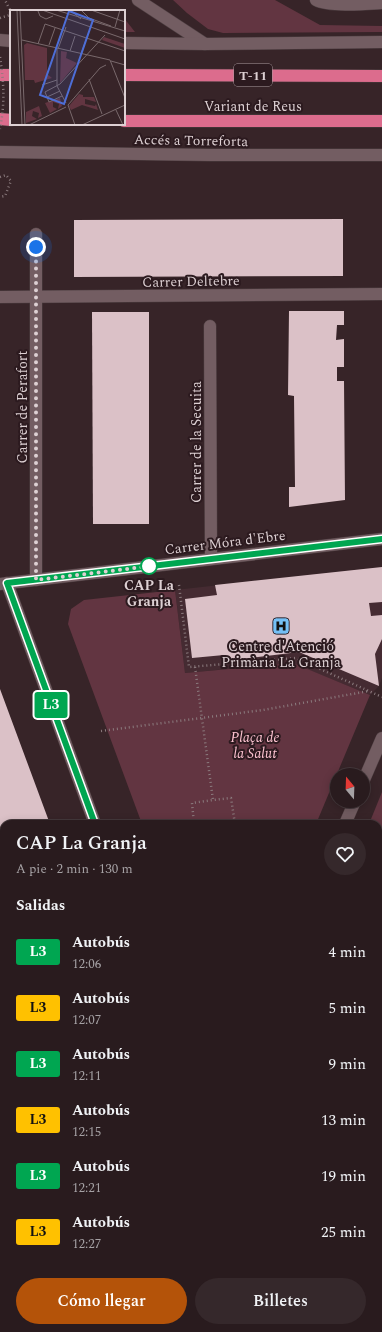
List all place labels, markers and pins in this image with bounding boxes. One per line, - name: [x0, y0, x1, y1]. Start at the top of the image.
- marker: CAP La Granja: [140, 557, 158, 575]
- place label: CAP La Granja: [124, 575, 175, 612]
- hospital icon: Centre d'Atenció Primària La Granja: [271, 616, 291, 636]
- place label: Centre d'Atenció Primària La Granja: [221, 636, 341, 673]

